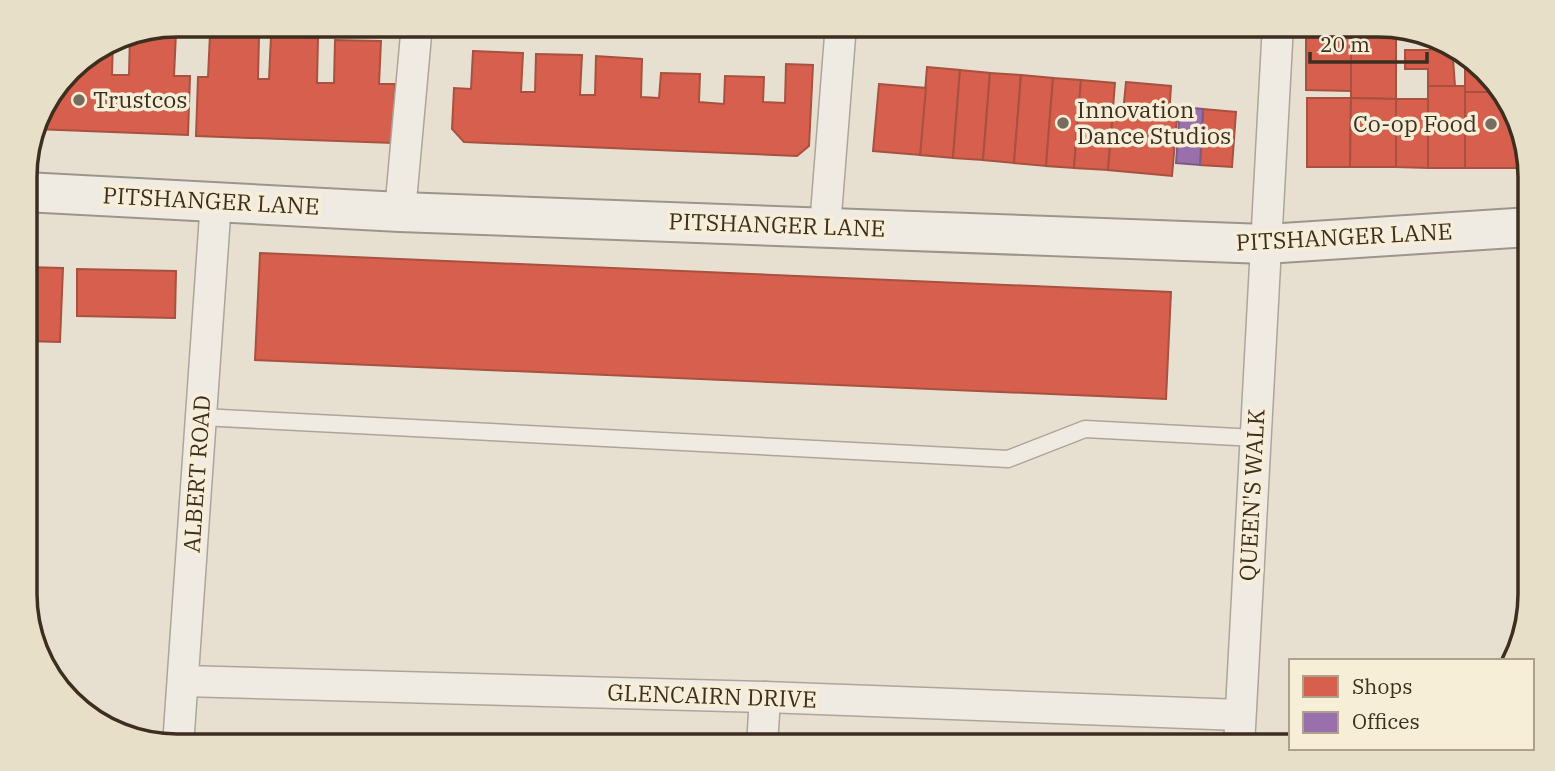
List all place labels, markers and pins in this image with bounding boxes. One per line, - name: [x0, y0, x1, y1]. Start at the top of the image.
- place label: Trustcos: [93, 84, 188, 114]
- marker: Trustcos: [71, 92, 87, 108]
- place label: Innovation Dance Studios: [1077, 94, 1231, 150]
- place label: Co-op Food: [1353, 108, 1477, 138]
- marker: Innovation Dance Studios: [1055, 115, 1071, 131]
- marker: Co-op Food: [1483, 116, 1499, 132]

